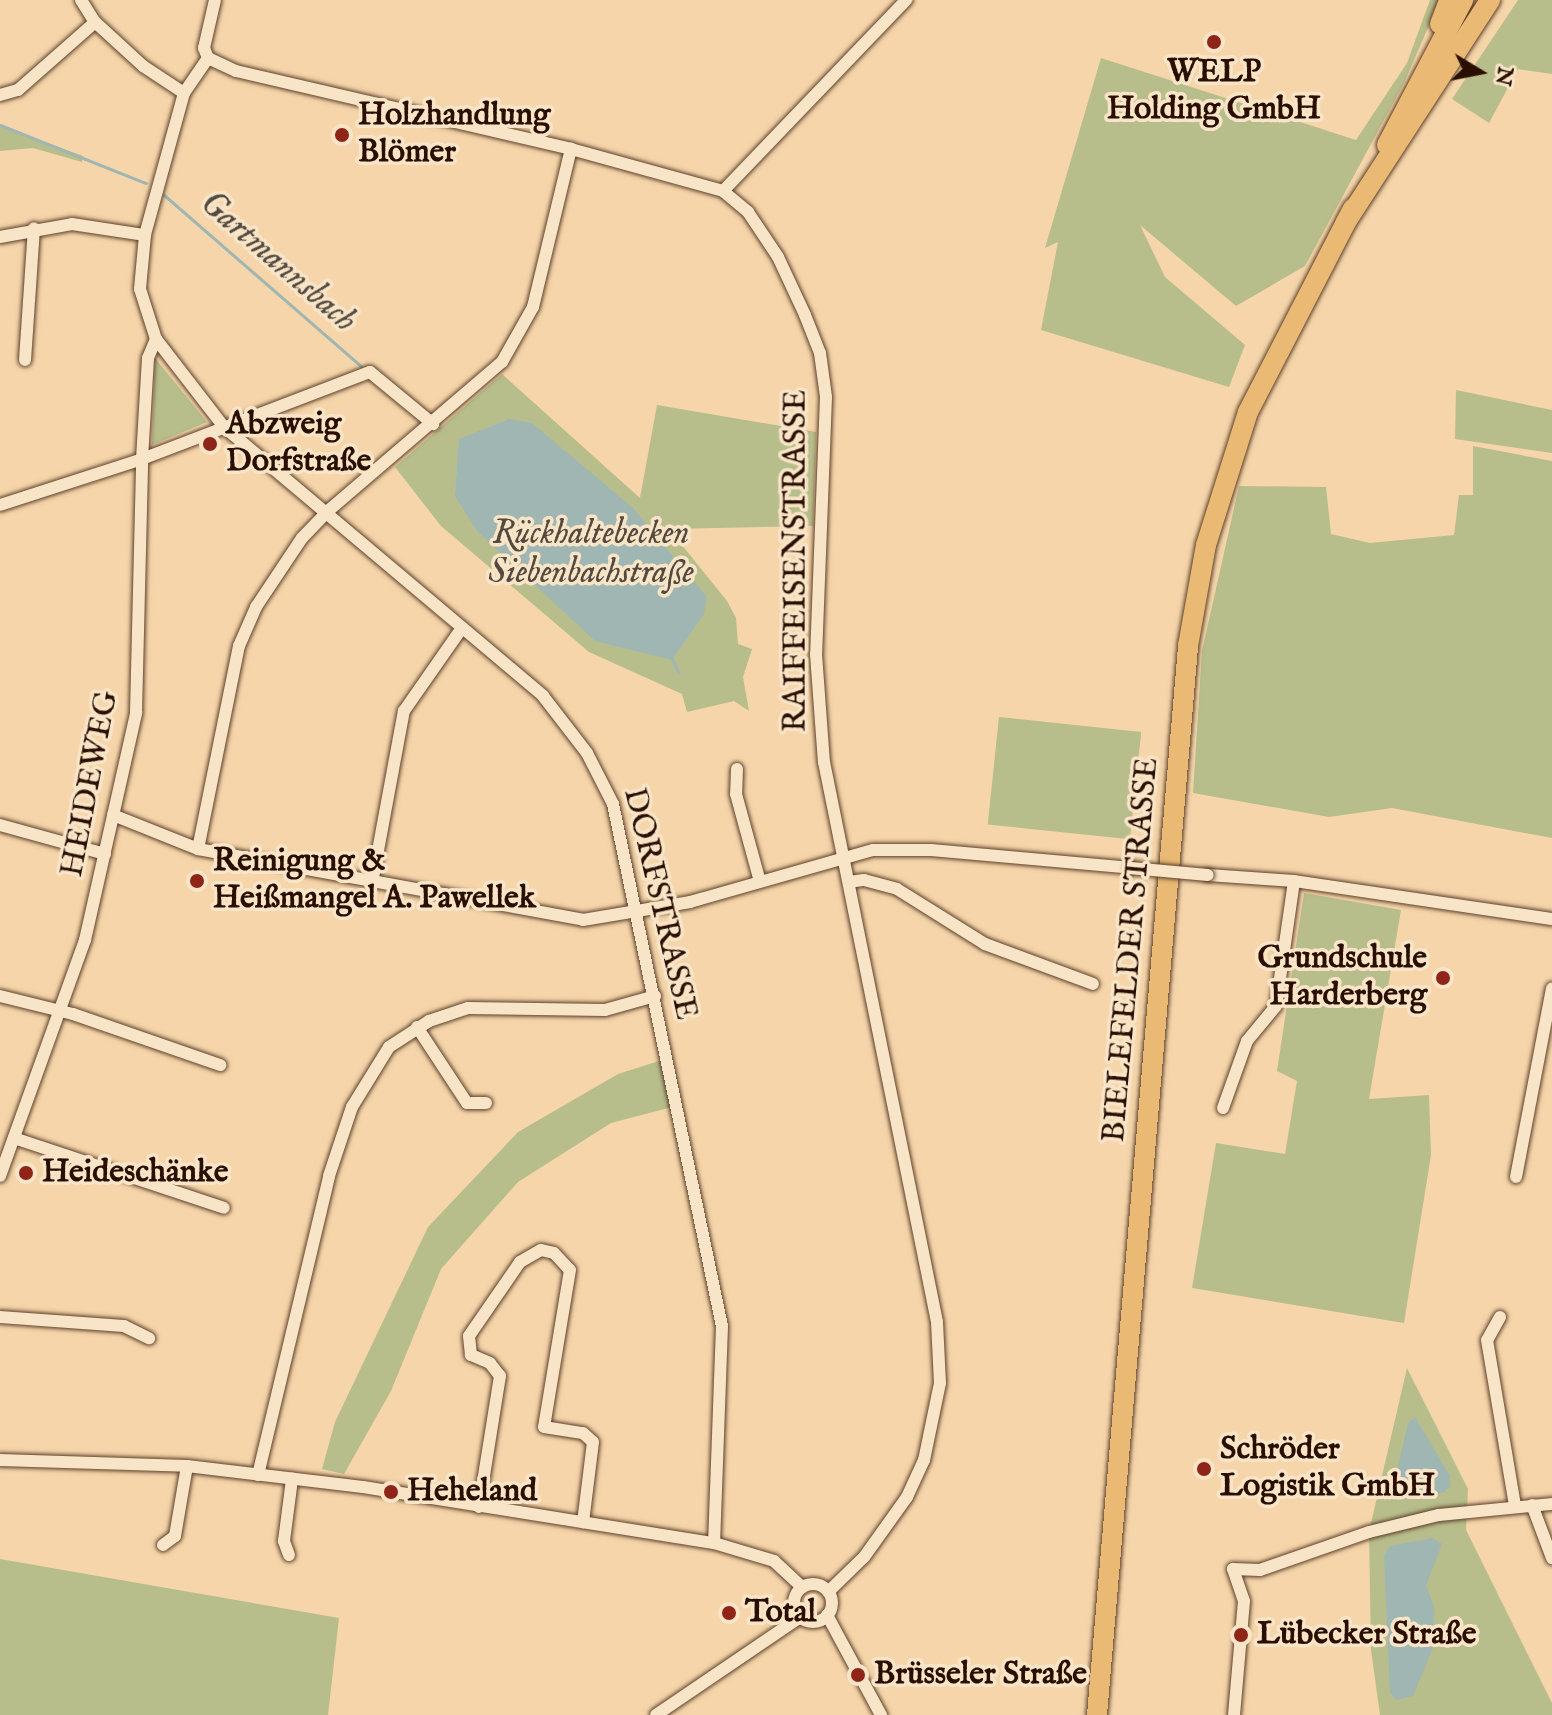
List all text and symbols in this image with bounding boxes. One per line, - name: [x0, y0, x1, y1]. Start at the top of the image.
- north arrow: [1440, 32, 1520, 112]
- marker: WELP Holding GmbH: [1205, 33, 1223, 51]
- place label: WELP Holding GmbH: [1107, 55, 1321, 130]
- text: N: [1488, 64, 1519, 88]
- place label: Holzhandlung Blömer: [358, 98, 550, 173]
- marker: Holzhandlung Blömer: [333, 126, 351, 144]
- water label: Gartmannsbach: [191, 183, 365, 341]
- street label: RAIFFEISENSTRASSE: [778, 390, 816, 732]
- place label: Abzweig Dorfstraße: [226, 407, 371, 482]
- marker: Abzweig Dorfstraße: [201, 435, 219, 453]
- water label: Rückhaltebecken Siebenbachstraße: [488, 513, 694, 592]
- street label: HEIDEWEG: [54, 688, 128, 880]
- street label: BIELEFELDER STRASSE: [1096, 756, 1168, 1144]
- street label: DORFSTRASSE: [614, 784, 704, 1024]
- place label: Reinigung & Heißmangel A. Pawellek: [213, 844, 536, 919]
- marker: Reinigung & Heißmangel A. Pawellek: [188, 872, 206, 890]
- place label: Grundschule Harderberg: [1257, 941, 1427, 1016]
- marker: Grundschule Harderberg: [1434, 969, 1452, 987]
- place label: Heideschänke: [42, 1154, 228, 1192]
- marker: Heideschänke: [17, 1164, 35, 1182]
- place label: Schröder Logistik GmbH: [1220, 1432, 1435, 1507]
- marker: Schröder Logistik GmbH: [1195, 1460, 1213, 1478]
- place label: Heheland: [407, 1473, 537, 1511]
- marker: Heheland: [382, 1483, 400, 1501]
- place label: Total: [745, 1594, 816, 1632]
- marker: Total: [720, 1604, 738, 1622]
- place label: Lübecker Straße: [1257, 1616, 1476, 1654]
- marker: Lübecker Straße: [1232, 1626, 1250, 1644]
- place label: Brüsseler Straße: [874, 1656, 1087, 1694]
- marker: Brüsseler Straße: [849, 1666, 867, 1684]

